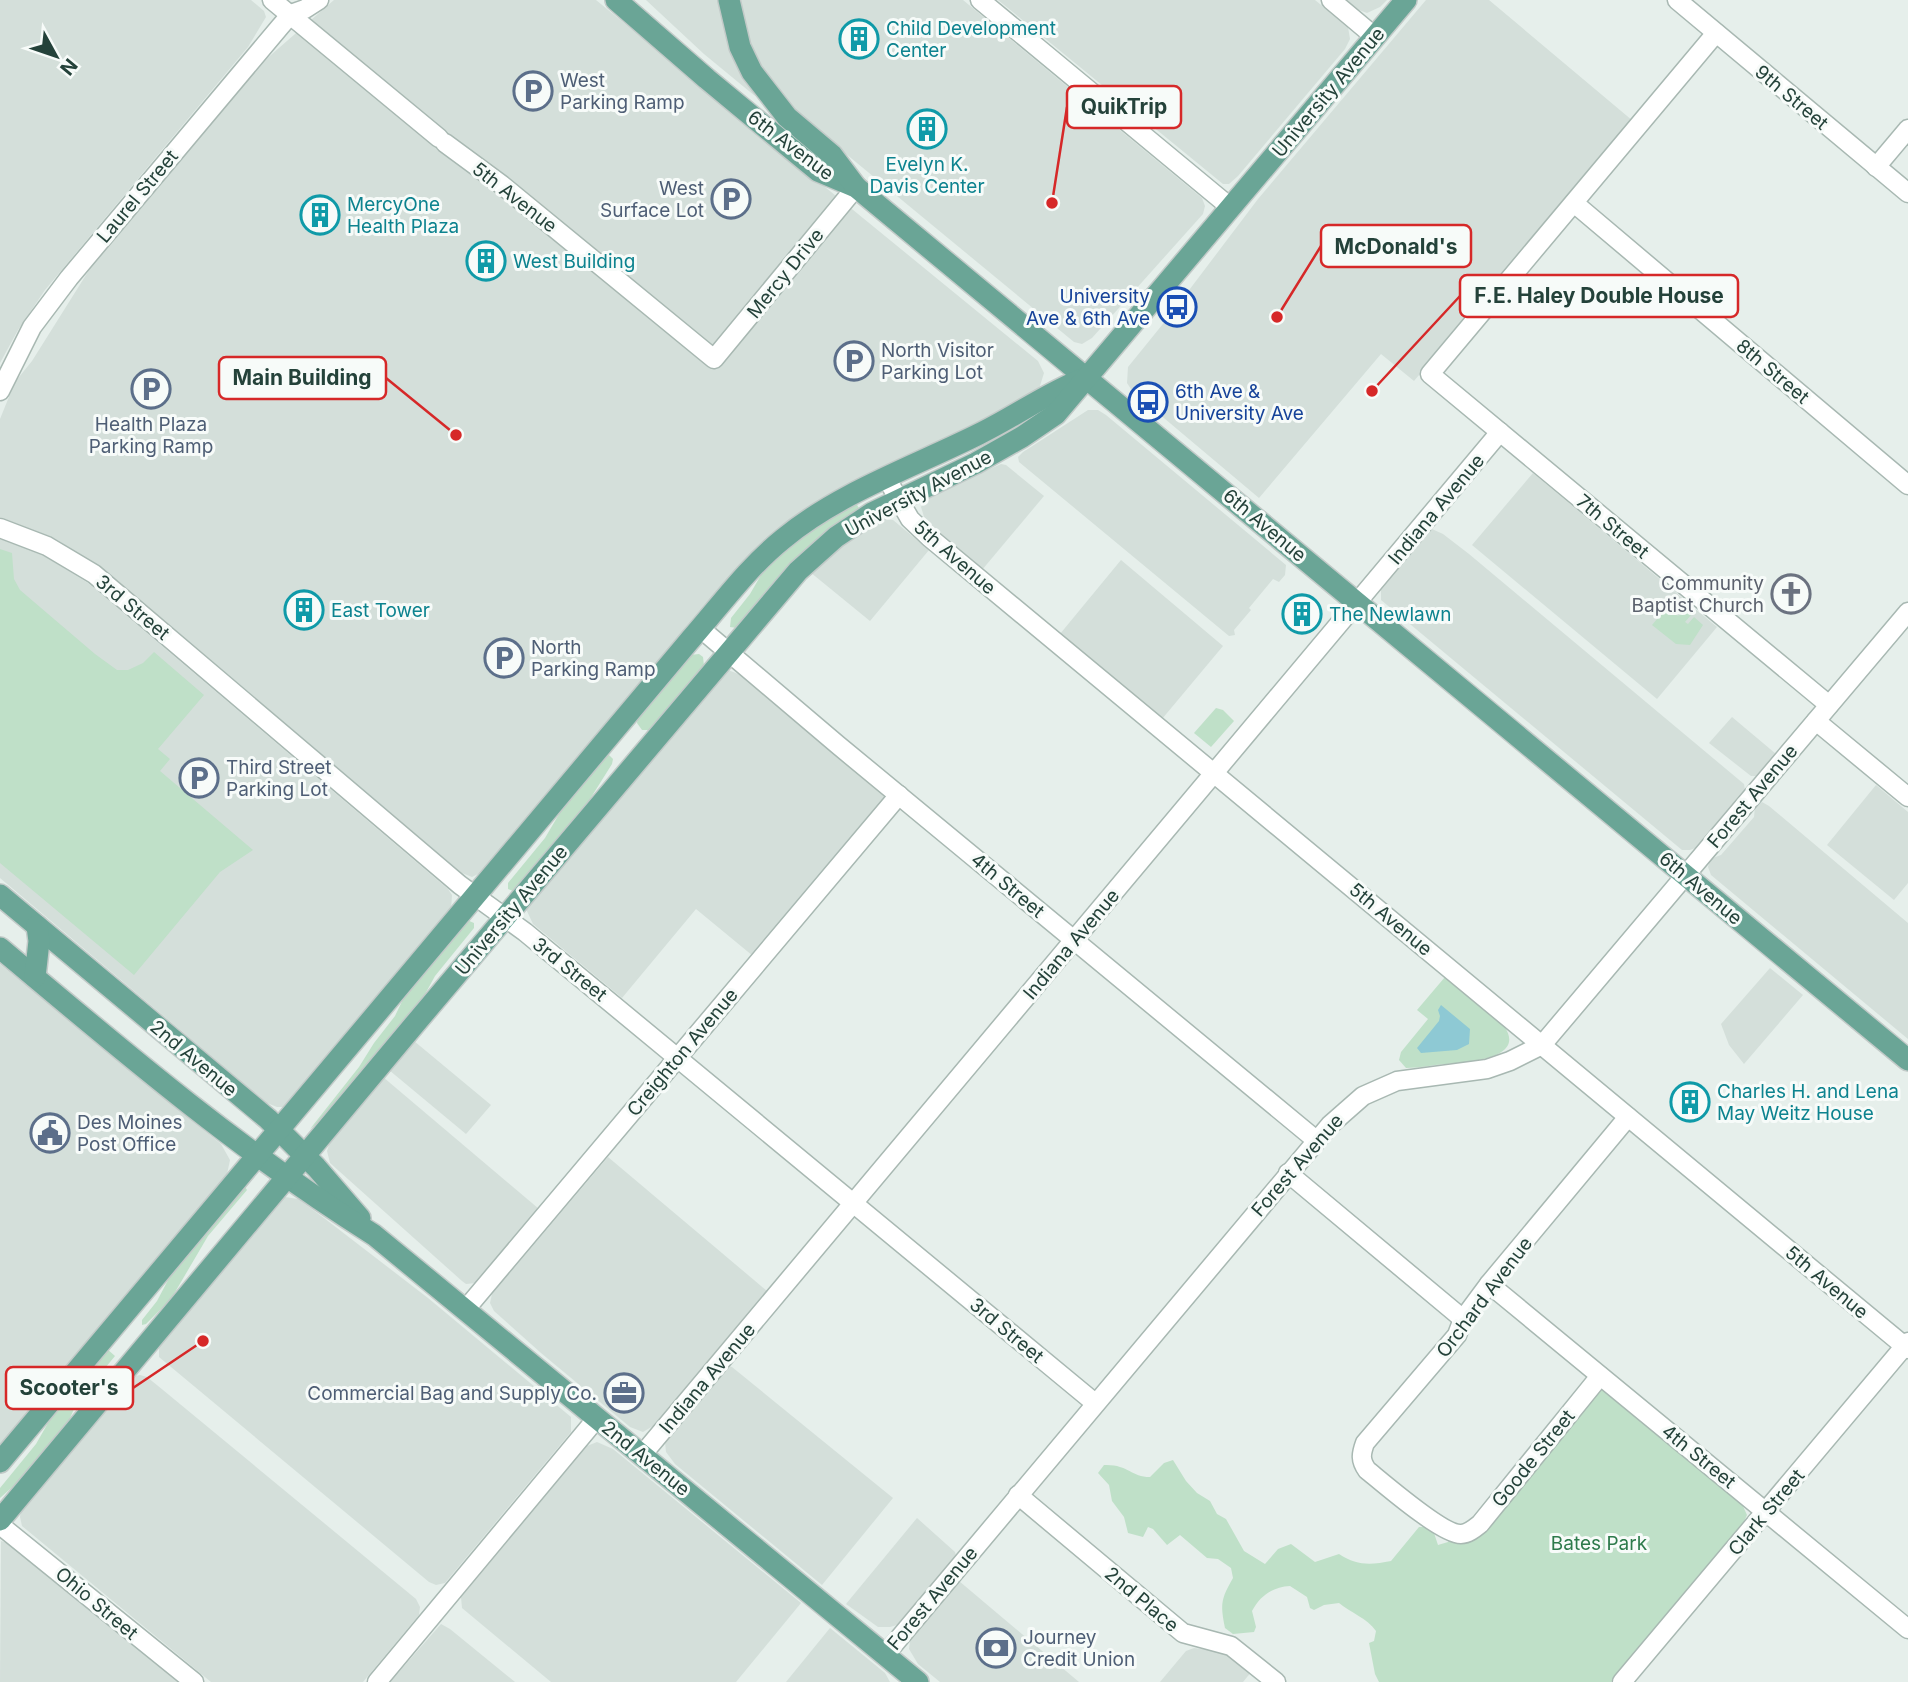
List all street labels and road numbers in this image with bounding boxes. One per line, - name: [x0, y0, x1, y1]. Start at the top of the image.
- street label: University Avenue: [1267, 23, 1389, 162]
- street label: 9th Street: [1750, 60, 1833, 135]
- street label: 6th Avenue: [743, 106, 838, 185]
- street label: Laurel Street: [92, 145, 183, 247]
- street label: 5th Avenue: [468, 157, 562, 238]
- street label: Mercy Drive: [742, 224, 829, 323]
- street label: 8th Street: [1732, 334, 1814, 409]
- street label: University Avenue: [841, 445, 995, 542]
- street label: Indiana Avenue: [1383, 449, 1489, 569]
- street label: 6th Avenue: [1218, 484, 1311, 567]
- street label: 7th Street: [1572, 490, 1653, 563]
- street label: 5th Avenue: [909, 516, 1000, 599]
- street label: 3rd Street: [91, 570, 174, 645]
- street label: Forest Avenue: [1702, 740, 1802, 853]
- street label: University Avenue: [450, 841, 572, 980]
- street label: 6th Avenue: [1654, 847, 1747, 930]
- street label: 4th Street: [966, 848, 1049, 923]
- street label: 5th Avenue: [1345, 878, 1437, 961]
- street label: Indiana Avenue: [1018, 884, 1124, 1004]
- street label: 3rd Street: [528, 932, 612, 1006]
- street label: Creighton Avenue: [622, 984, 743, 1121]
- street label: 2nd Avenue: [145, 1015, 242, 1101]
- street label: Forest Avenue: [1247, 1109, 1348, 1221]
- street label: Orchard Avenue: [1432, 1233, 1537, 1362]
- street label: 5th Avenue: [1781, 1241, 1873, 1324]
- street label: 3rd Street: [965, 1293, 1048, 1368]
- street label: Indiana Avenue: [654, 1318, 760, 1438]
- street label: Goode Street: [1487, 1405, 1580, 1512]
- street label: 2nd Avenue: [597, 1416, 694, 1501]
- street label: 4th Street: [1657, 1420, 1740, 1493]
- street label: Clark Street: [1724, 1464, 1809, 1560]
- street label: Forest Avenue: [882, 1542, 982, 1655]
- street label: Ohio Street: [51, 1562, 143, 1645]
- street label: 2nd Place: [1100, 1562, 1183, 1637]

